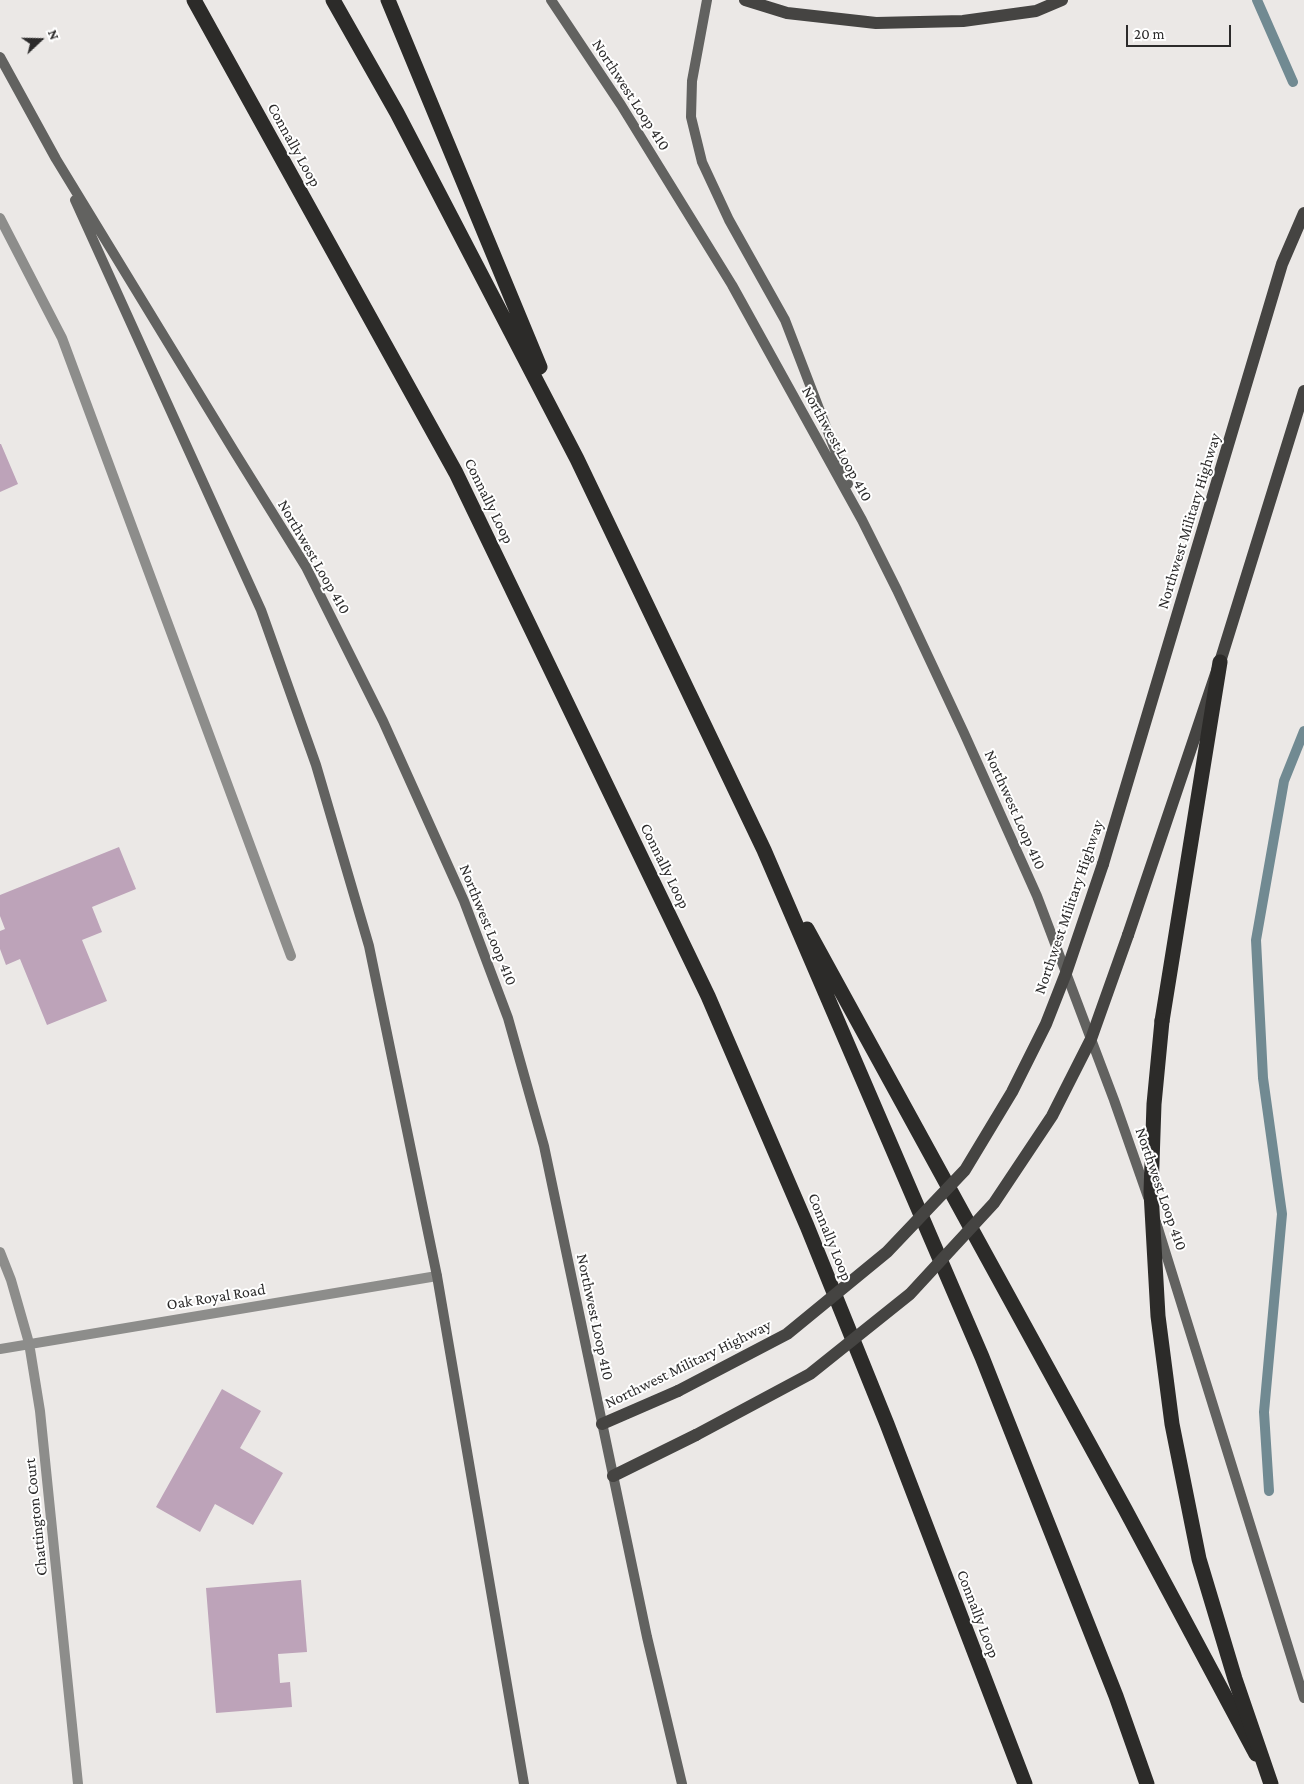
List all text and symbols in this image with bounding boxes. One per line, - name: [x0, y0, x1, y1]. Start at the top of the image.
- north arrow: [15, 15, 65, 65]
- scale bar: [1129, 15, 1234, 47]
- text: 20 m: [1134, 26, 1165, 42]
- text: N: [45, 27, 63, 42]
- street label: Northwest Loop 410: [588, 36, 674, 154]
- street label: Connally Loop: [263, 100, 325, 190]
- street label: Northwest Loop 410: [797, 383, 877, 505]
- street label: Northwest Military Highway: [1153, 431, 1225, 611]
- street label: Connally Loop: [460, 455, 518, 547]
- street label: Northwest Loop 410: [273, 496, 355, 618]
- street label: Northwest Loop 410: [980, 747, 1050, 873]
- street label: Northwest Military Highway: [1030, 817, 1108, 997]
- street label: Connally Loop: [636, 820, 694, 912]
- street label: Northwest Loop 410: [455, 862, 521, 988]
- street label: Northwest Loop 410: [1131, 1125, 1191, 1253]
- street label: Connally Loop: [804, 1190, 856, 1284]
- street label: Northwest Loop 410: [572, 1252, 618, 1382]
- street label: Oak Royal Road: [165, 1280, 267, 1314]
- street label: Northwest Military Highway: [602, 1315, 774, 1413]
- street label: Chattington Court: [20, 1457, 52, 1577]
- street label: Connally Loop: [952, 1567, 1004, 1661]

